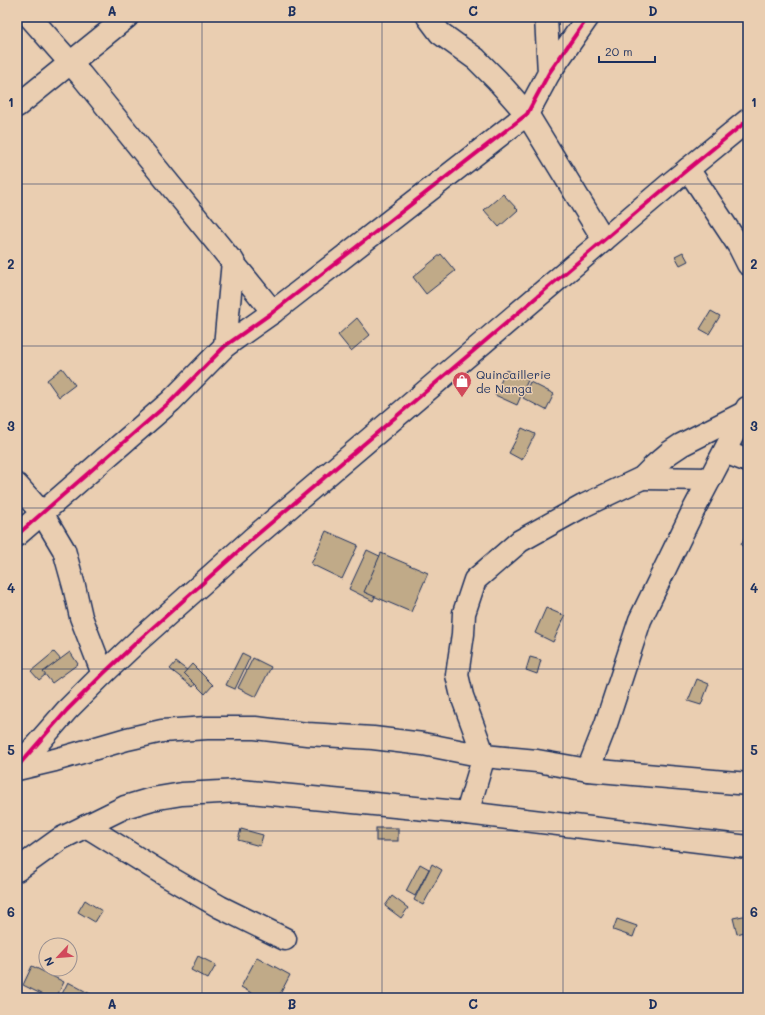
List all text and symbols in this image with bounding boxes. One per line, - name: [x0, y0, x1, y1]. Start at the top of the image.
- text: A: [107, 2, 117, 19]
- text: B: [288, 2, 297, 19]
- text: C: [468, 2, 478, 19]
- text: D: [648, 2, 658, 19]
- scale bar: [599, 38, 655, 64]
- text: 20 m: [605, 43, 633, 59]
- text: 1: [8, 93, 14, 110]
- text: 1: [751, 93, 757, 110]
- text: 2: [7, 255, 15, 272]
- text: 2: [750, 255, 758, 272]
- place label: Quincaillerie de Nanga: [476, 366, 551, 396]
- shop icon: Quincaillerie de Nanga: [451, 370, 473, 398]
- text: 3: [7, 417, 15, 434]
- text: 3: [750, 417, 758, 434]
- text: 4: [7, 579, 15, 596]
- text: 4: [750, 579, 758, 596]
- text: 5: [7, 741, 15, 758]
- text: 5: [750, 741, 758, 758]
- text: 6: [7, 903, 15, 920]
- text: 6: [750, 903, 758, 920]
- north arrow: [38, 937, 78, 977]
- text: N: [40, 955, 57, 969]
- text: A: [107, 995, 117, 1012]
- text: B: [288, 995, 297, 1012]
- text: C: [468, 995, 478, 1012]
- text: D: [648, 995, 658, 1012]

